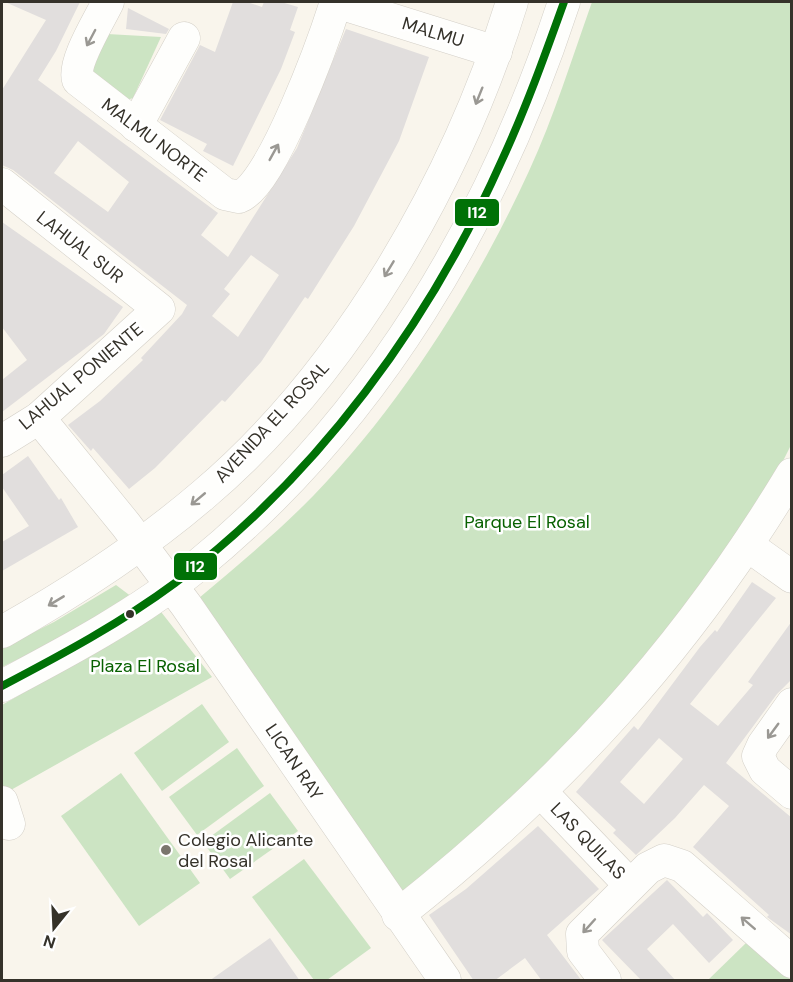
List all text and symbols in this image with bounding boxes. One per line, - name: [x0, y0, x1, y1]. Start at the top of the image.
- street label: MALMU: [399, 11, 467, 53]
- one-way arrow: [85, 28, 96, 46]
- one-way arrow: [473, 86, 484, 105]
- street label: MALMU NORTE: [97, 93, 211, 187]
- one-way arrow: [268, 144, 280, 161]
- line badge: I12: [454, 198, 500, 227]
- text: I12: [467, 202, 487, 223]
- street label: LAHUAL SUR: [32, 206, 128, 288]
- one-way arrow: [383, 260, 395, 277]
- street label: LAHUAL PONIENTE: [14, 317, 148, 435]
- street label: AVENIDA EL ROSAL: [209, 356, 335, 488]
- one-way arrow: [191, 492, 206, 506]
- park label: Parque El Rosal: [464, 510, 590, 534]
- line badge: I12: [173, 552, 218, 581]
- text: I12: [185, 556, 205, 577]
- one-way arrow: [48, 595, 65, 607]
- unlabelled marker: [124, 608, 136, 620]
- park label: Plaza El Rosal: [90, 654, 200, 678]
- street label: LICAN RAY: [260, 719, 329, 805]
- one-way arrow: [767, 722, 779, 738]
- street label: LAS QUILAS: [545, 797, 631, 885]
- place label: Colegio Alicante del Rosal: [178, 828, 313, 873]
- marker: Colegio Alicante del Rosal: [159, 843, 173, 857]
- north arrow: [24, 898, 84, 958]
- one-way arrow: [740, 916, 755, 930]
- one-way arrow: [582, 918, 596, 933]
- text: N: [41, 930, 58, 954]

